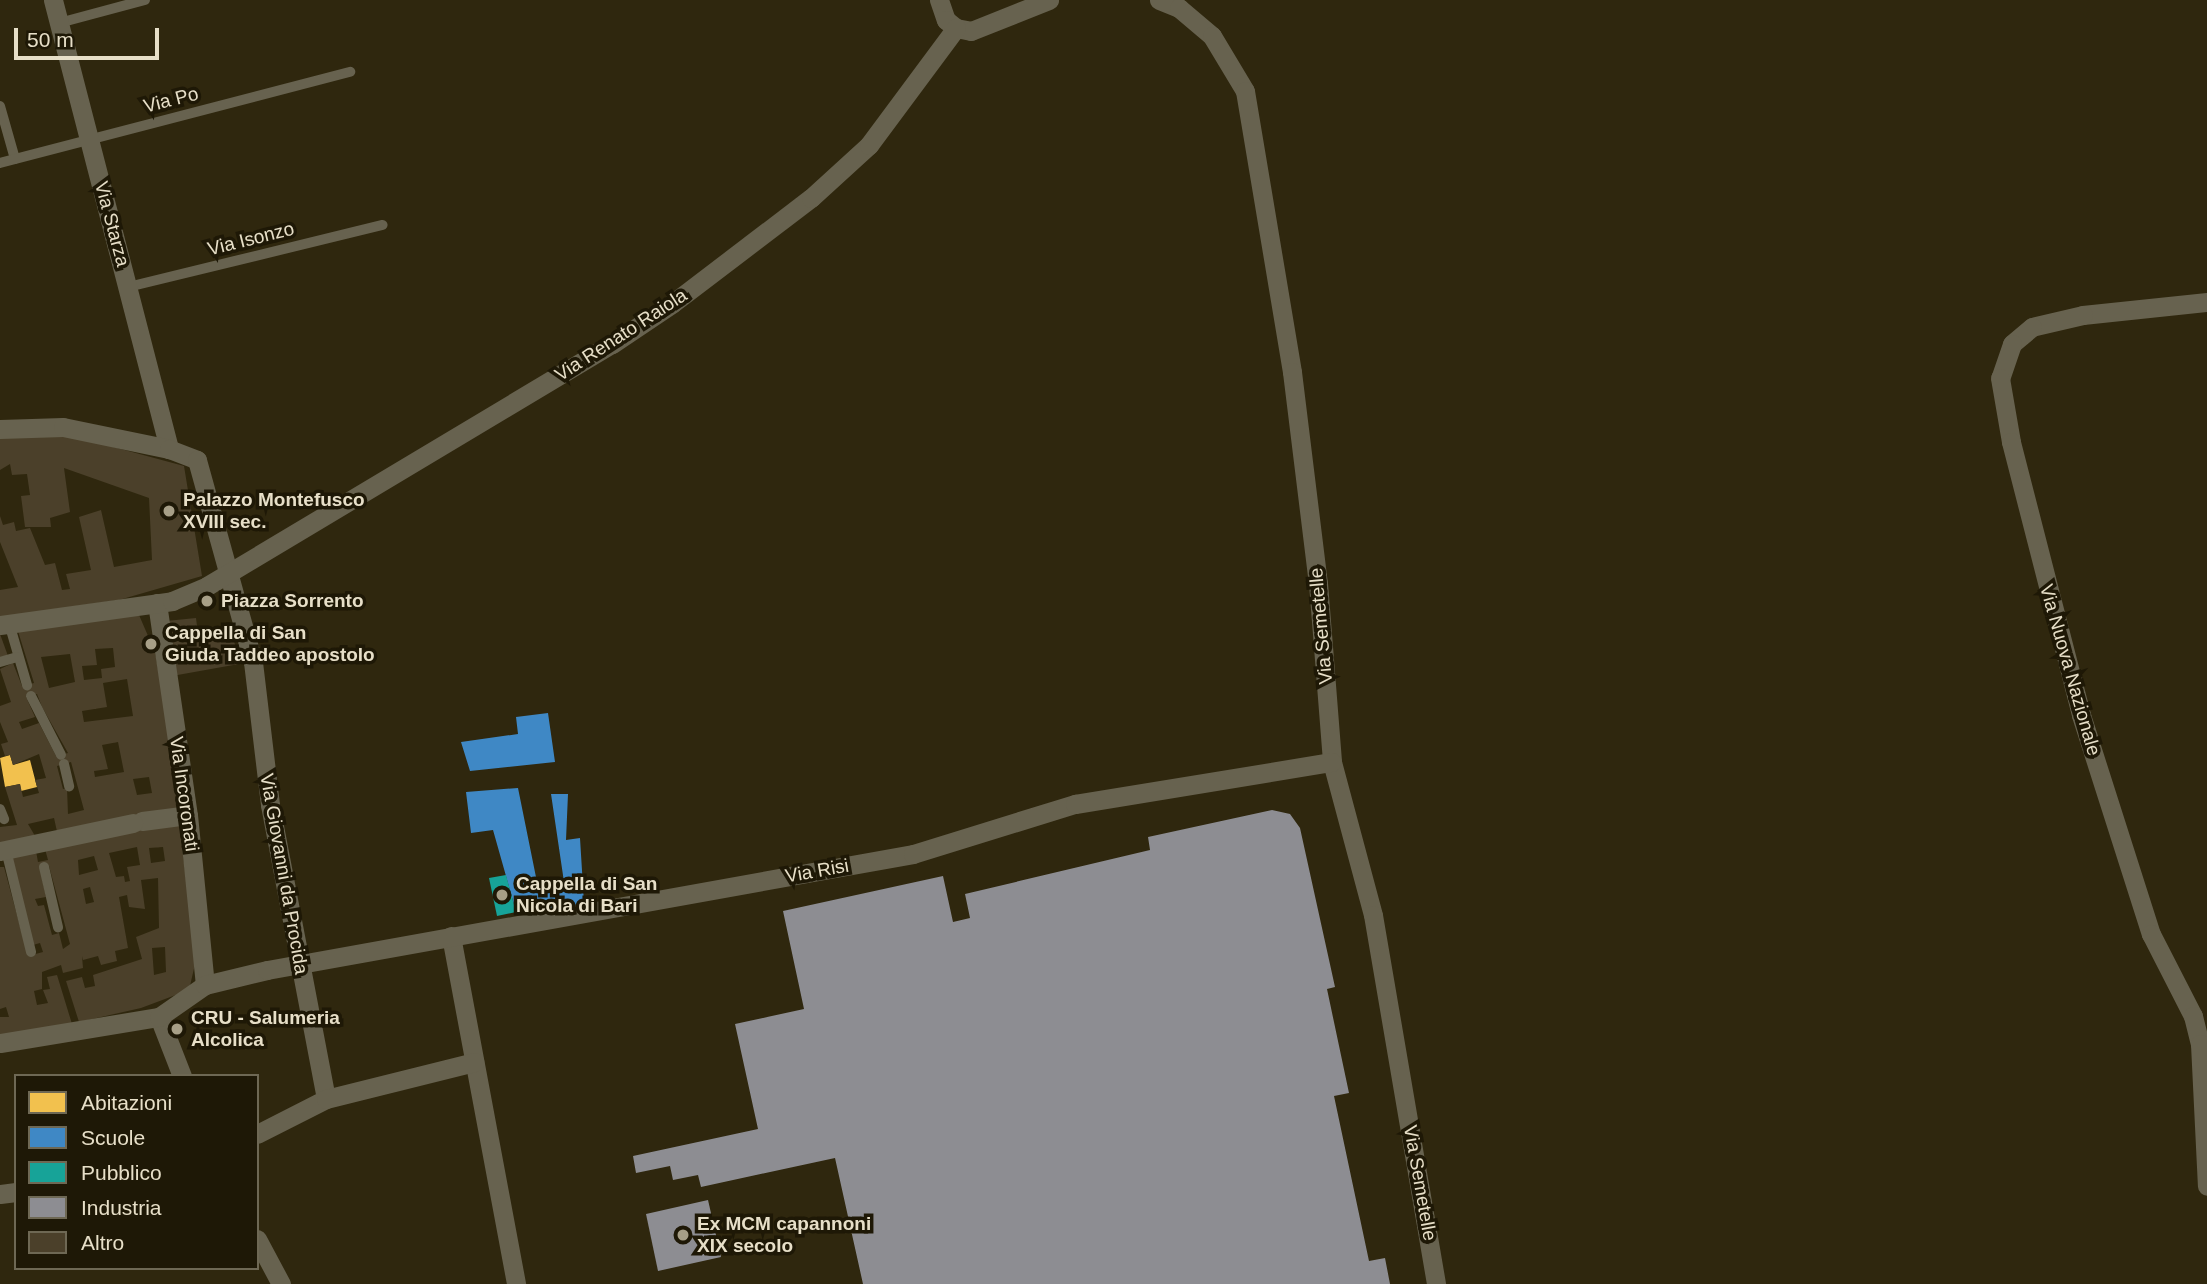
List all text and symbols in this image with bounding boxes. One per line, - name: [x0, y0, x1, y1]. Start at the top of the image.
- scale bar: [18, 14, 163, 58]
- text: 50 m: [27, 28, 74, 51]
- street label: Via Po: [141, 82, 201, 118]
- street label: Via Starza: [90, 179, 134, 269]
- street label: Via Isonzo: [205, 217, 297, 261]
- street label: Via Renato Raiola: [551, 284, 691, 386]
- place label: Palazzo Montefusco XVIII sec.: [183, 489, 365, 533]
- marker: Palazzo Montefusco XVIII sec.: [161, 503, 177, 519]
- street label: Via Semetelle: [1305, 567, 1337, 685]
- street label: Via Nuova Nazionale: [2035, 582, 2105, 758]
- place label: Piazza Sorrento: [221, 590, 364, 612]
- marker: Piazza Sorrento: [199, 593, 215, 609]
- place label: Cappella di San Giuda Taddeo apostolo: [165, 622, 375, 666]
- marker: Cappella di San Giuda Taddeo apostolo: [143, 636, 159, 652]
- street label: Via Incoronati: [165, 735, 203, 853]
- street label: Via Giovanni da Procida: [255, 772, 313, 976]
- street label: Via Risi: [783, 854, 851, 888]
- place label: Cappella di San Nicola di Bari: [516, 873, 657, 917]
- marker: Cappella di San Nicola di Bari: [494, 887, 510, 903]
- place label: CRU - Salumeria Alcolica: [191, 1007, 340, 1051]
- marker: CRU - Salumeria Alcolica: [169, 1021, 185, 1037]
- legend: [14, 1074, 259, 1270]
- text: Abitazioni: [81, 1091, 172, 1114]
- street label: Via Semetelle: [1399, 1123, 1441, 1243]
- text: Scuole: [81, 1126, 145, 1149]
- text: Pubblico: [81, 1161, 162, 1184]
- text: Industria: [81, 1196, 162, 1219]
- place label: Ex MCM capannoni XIX secolo: [697, 1213, 871, 1257]
- marker: Ex MCM capannoni XIX secolo: [675, 1227, 691, 1243]
- text: Altro: [81, 1231, 124, 1254]

